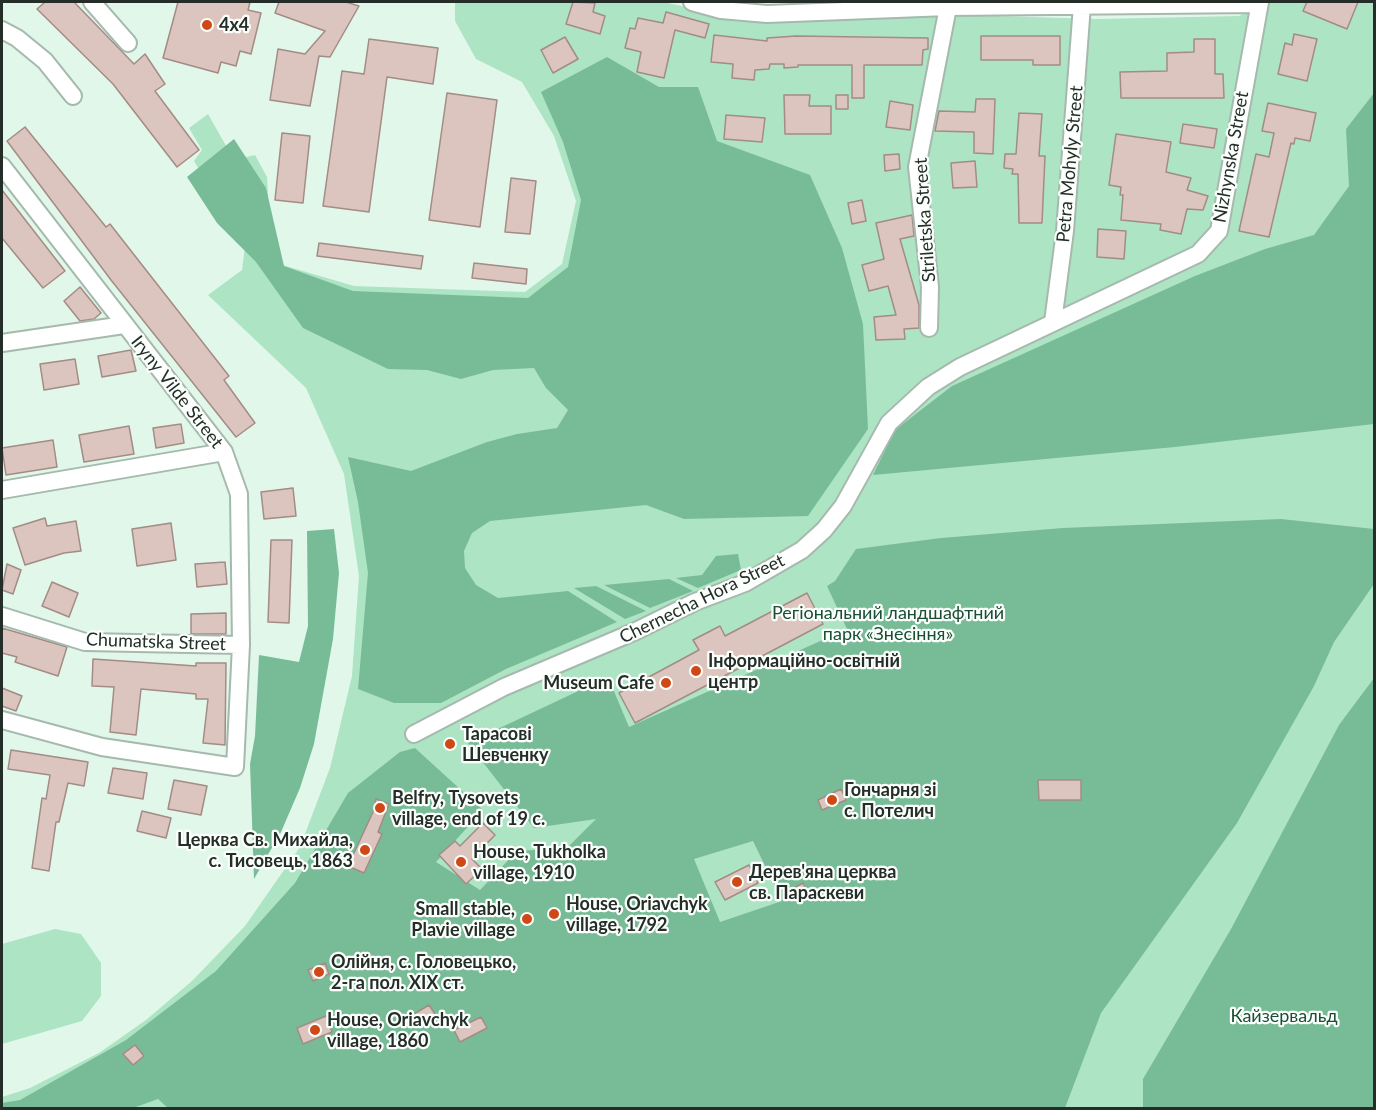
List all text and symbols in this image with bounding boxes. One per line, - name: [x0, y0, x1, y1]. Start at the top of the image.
- place label: 4х4: [219, 14, 249, 36]
- marker: 4х4: [200, 18, 214, 32]
- street label: Petra Mohyly Street: [1052, 85, 1088, 243]
- street label: Nizhynska Street: [1209, 90, 1253, 224]
- street label: Striletska Street: [910, 157, 940, 283]
- street label: Iryny Vilde Street: [126, 331, 228, 453]
- street label: Chernecha Hora Street: [616, 550, 788, 648]
- park label: Регіональний ландшафтний парк «Знесіння»: [772, 602, 1004, 644]
- street label: Chumatska Street: [86, 629, 226, 655]
- place label: Інформаційно-освітній центр: [708, 650, 900, 692]
- marker: Інформаційно-освітній центр: [689, 664, 703, 678]
- place label: Museum Cafe: [543, 672, 654, 694]
- marker: Museum Cafe: [659, 676, 673, 690]
- place label: Тарасові Шевченку: [462, 723, 549, 766]
- marker: Тарасові Шевченку: [443, 737, 457, 751]
- place label: Гончарня зі с. Потелич: [844, 779, 937, 822]
- place label: Belfry, Tysovets village, end of 19 c.: [392, 787, 545, 830]
- marker: Гончарня зі с. Потелич: [825, 793, 839, 807]
- marker: Belfry, Tysovets village, end of 19 c.: [373, 801, 387, 815]
- place label: Церква Св. Михайла, с. Тисовець, 1863: [177, 829, 353, 872]
- place label: House, Tukholka village, 1910: [473, 841, 606, 884]
- marker: Церква Св. Михайла, с. Тисовець, 1863: [358, 843, 372, 857]
- marker: House, Tukholka village, 1910: [454, 855, 468, 869]
- place label: Дерев'яна церква св. Параскеви: [749, 861, 896, 904]
- marker: Дерев'яна церква св. Параскеви: [730, 875, 744, 889]
- place label: House, Oriavchyk village, 1792: [566, 893, 708, 936]
- place label: Small stable, Plavie village: [411, 898, 515, 940]
- marker: House, Oriavchyk village, 1792: [547, 907, 561, 921]
- marker: Small stable, Plavie village: [520, 912, 534, 926]
- place label: Олійня, с. Головецько, 2-га пол. XIX ст.: [331, 951, 516, 994]
- marker: Олійня, с. Головецько, 2-га пол. XIX ст.: [312, 965, 326, 979]
- park label: Кайзервальд: [1230, 1005, 1338, 1027]
- place label: House, Oriavchyk village, 1860: [327, 1009, 469, 1052]
- marker: House, Oriavchyk village, 1860: [308, 1023, 322, 1037]

